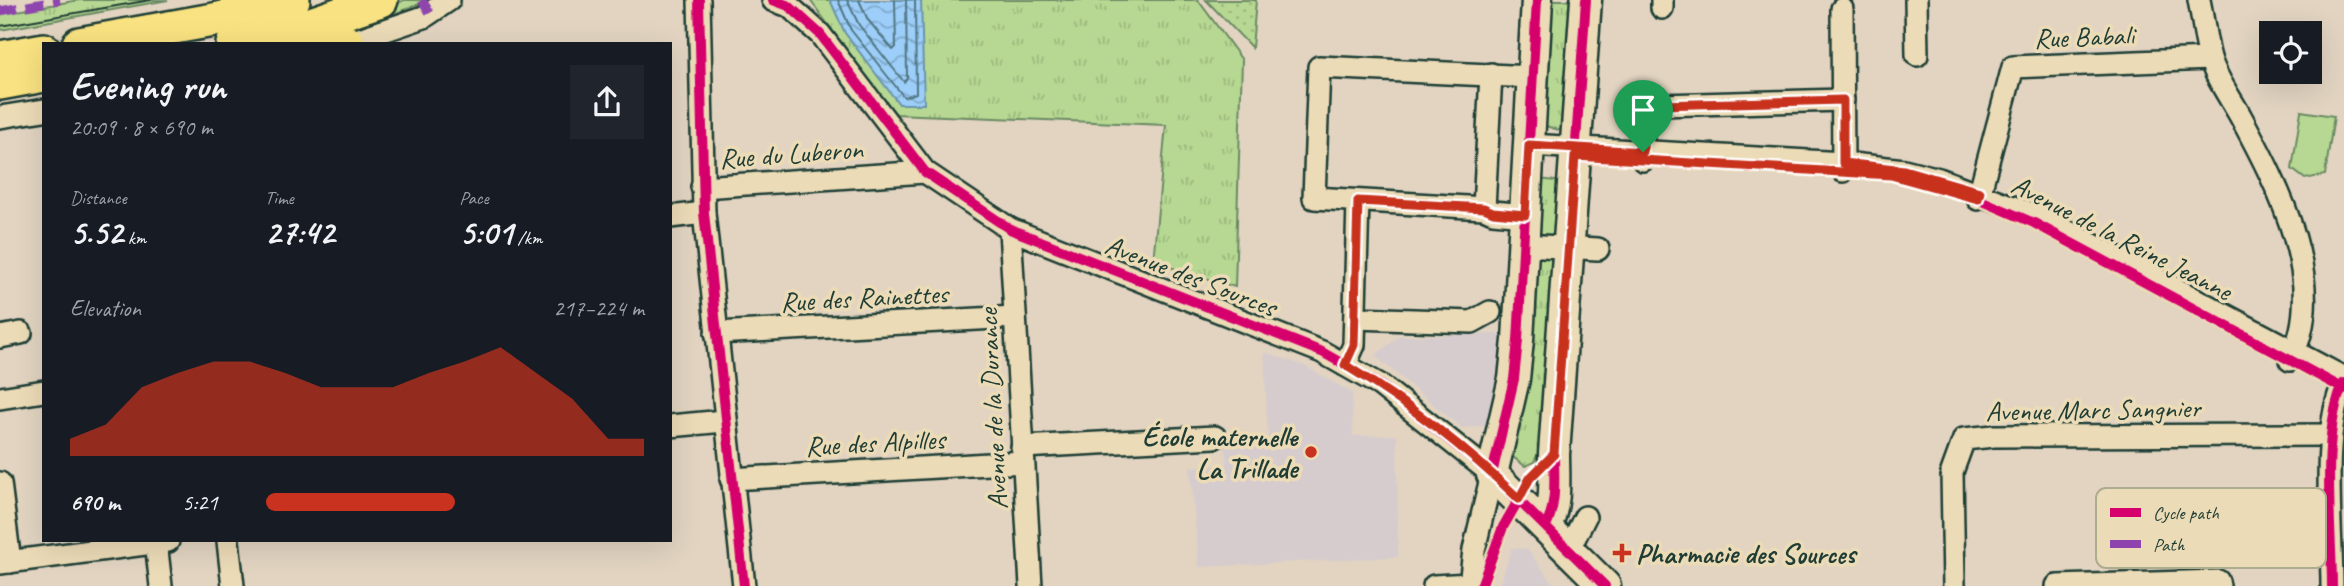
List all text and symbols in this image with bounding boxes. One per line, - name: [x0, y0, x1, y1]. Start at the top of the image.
- street label: Rue Babali: [2033, 17, 2139, 56]
- map controls: [2259, 21, 2322, 84]
- button: locate: [2259, 21, 2322, 84]
- text: Evening run: [70, 63, 226, 110]
- button: share: [570, 65, 644, 139]
- pin: [1613, 80, 1673, 152]
- icon: arrive: [1624, 91, 1662, 129]
- text: 20:09 · 8 × 690 m: [70, 113, 213, 142]
- street label: Rue du Luberon: [718, 131, 865, 176]
- street label: Avenue de la Reine Jeanne: [2006, 167, 2239, 309]
- text: Distance: [70, 186, 127, 210]
- text: Time: [265, 186, 294, 210]
- text: Pace: [459, 186, 489, 210]
- text: 5.52: [70, 210, 123, 255]
- text: 27:42: [265, 210, 334, 255]
- text: 5:01: [459, 210, 513, 255]
- text: km: [123, 226, 146, 250]
- text: /km: [513, 226, 542, 250]
- street label: Avenue des Sources: [1100, 227, 1284, 325]
- street label: Rue des Rainettes: [779, 275, 951, 319]
- text: Elevation: [70, 294, 141, 323]
- text: 217–224 m: [553, 294, 644, 323]
- street label: Avenue de la Durance: [970, 306, 1015, 510]
- street label: Avenue Marc Sangnier: [1985, 390, 2203, 429]
- place label: École maternelle La Trillade: [1142, 419, 1300, 486]
- street label: Rue des Alpilles: [804, 421, 948, 464]
- marker: École maternelle La Trillade: [1303, 444, 1319, 460]
- text: 690 m: [70, 488, 120, 517]
- text: 5:21: [182, 488, 218, 517]
- legend: [2096, 488, 2326, 568]
- text: Cycle path: [2153, 501, 2219, 525]
- text: Path: [2153, 533, 2186, 557]
- place label: Pharmacie des Sources: [1636, 536, 1858, 571]
- marker: Pharmacie des Sources: [1614, 545, 1630, 561]

